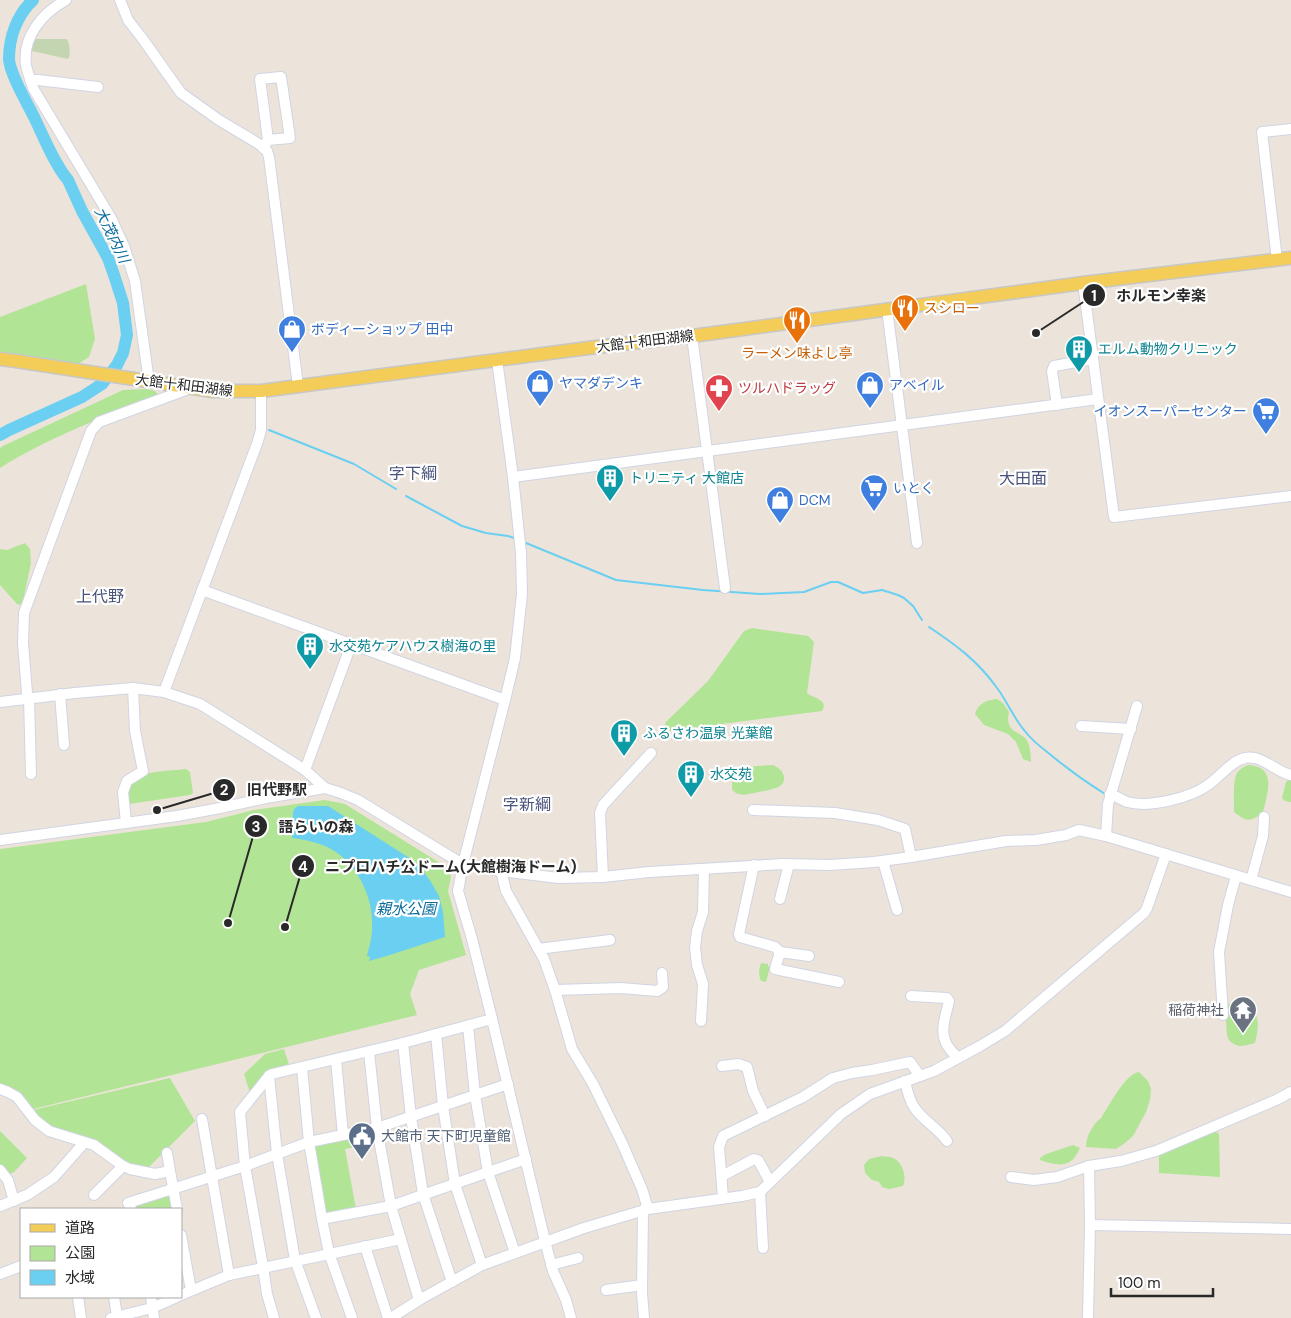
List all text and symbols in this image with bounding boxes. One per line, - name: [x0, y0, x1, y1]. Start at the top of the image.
- water label: 大茂内川: [90, 204, 135, 268]
- callout: ホルモン幸楽: [1081, 280, 1216, 310]
- text: 1: [1091, 286, 1097, 306]
- text: ホルモン幸楽: [1116, 286, 1206, 306]
- restaurant icon: スシロー: [890, 293, 920, 332]
- place label: スシロー: [924, 299, 980, 317]
- restaurant icon: ラーメン味よし亭: [782, 305, 812, 344]
- shop icon: ボディーショップ 田中: [277, 314, 307, 353]
- place label: ボディーショップ 田中: [311, 320, 453, 338]
- street label: 大館十和田湖線: [595, 326, 695, 356]
- building icon: エルム動物クリニック: [1064, 334, 1094, 373]
- place label: エルム動物クリニック: [1098, 340, 1238, 358]
- place label: ラーメン味よし亭: [741, 344, 853, 362]
- shop icon: ヤマダデンキ: [525, 368, 555, 407]
- street label: 大館十和田湖線: [134, 370, 234, 400]
- shop icon: アベイル: [855, 370, 885, 409]
- pharmacy icon: ツルハドラッグ: [704, 373, 734, 412]
- place label: ヤマダデンキ: [559, 374, 643, 392]
- place label: アベイル: [889, 376, 945, 394]
- place label: ツルハドラッグ: [738, 379, 836, 397]
- supermarket icon: イオンスーパーセンター: [1251, 396, 1281, 435]
- place label: イオンスーパーセンター: [1093, 402, 1247, 420]
- district label: 字下綱: [389, 463, 437, 484]
- building icon: トリニティ 大館店: [595, 463, 625, 502]
- district label: 大田面: [999, 468, 1047, 489]
- place label: トリニティ 大館店: [629, 469, 744, 487]
- supermarket icon: いとく: [859, 473, 889, 512]
- place label: いとく: [893, 479, 935, 497]
- shop icon: DCM: [765, 485, 795, 524]
- place label: DCM: [799, 491, 830, 509]
- district label: 上代野: [76, 586, 124, 607]
- building icon: 水交苑ケアハウス樹海の里: [295, 631, 325, 670]
- place label: 水交苑ケアハウス樹海の里: [329, 637, 496, 655]
- building icon: ふるさわ温泉 光葉館: [609, 718, 639, 757]
- place label: ふるさわ温泉 光葉館: [643, 724, 773, 742]
- building icon: 水交苑: [676, 759, 706, 798]
- place label: 水交苑: [710, 765, 752, 783]
- callout: 旧代野駅: [212, 775, 317, 805]
- text: 2: [220, 780, 229, 800]
- text: 旧代野駅: [247, 780, 307, 800]
- district label: 字新綱: [503, 794, 551, 815]
- callout: 語らいの森: [244, 811, 364, 841]
- text: 3: [251, 817, 261, 837]
- text: 語らいの森: [278, 817, 354, 837]
- callout: ニプロハチ公ドーム(大館樹海ドーム): [290, 851, 587, 881]
- text: 4: [298, 857, 308, 877]
- text: ニプロハチ公ドーム(大館樹海ドーム): [325, 857, 577, 877]
- water label: 親水公園: [376, 899, 438, 919]
- temple icon: 稲荷神社: [1228, 995, 1258, 1034]
- place label: 稲荷神社: [1168, 1001, 1224, 1019]
- public building icon: 大館市 天下町児童館: [347, 1121, 377, 1160]
- place label: 大館市 天下町児童館: [381, 1127, 511, 1145]
- legend: [20, 1208, 182, 1298]
- text: 道路: [65, 1218, 95, 1238]
- text: 公園: [65, 1243, 95, 1263]
- scale bar: [1111, 1266, 1214, 1298]
- text: 水域: [65, 1268, 95, 1288]
- text: 100 m: [1118, 1273, 1161, 1293]

